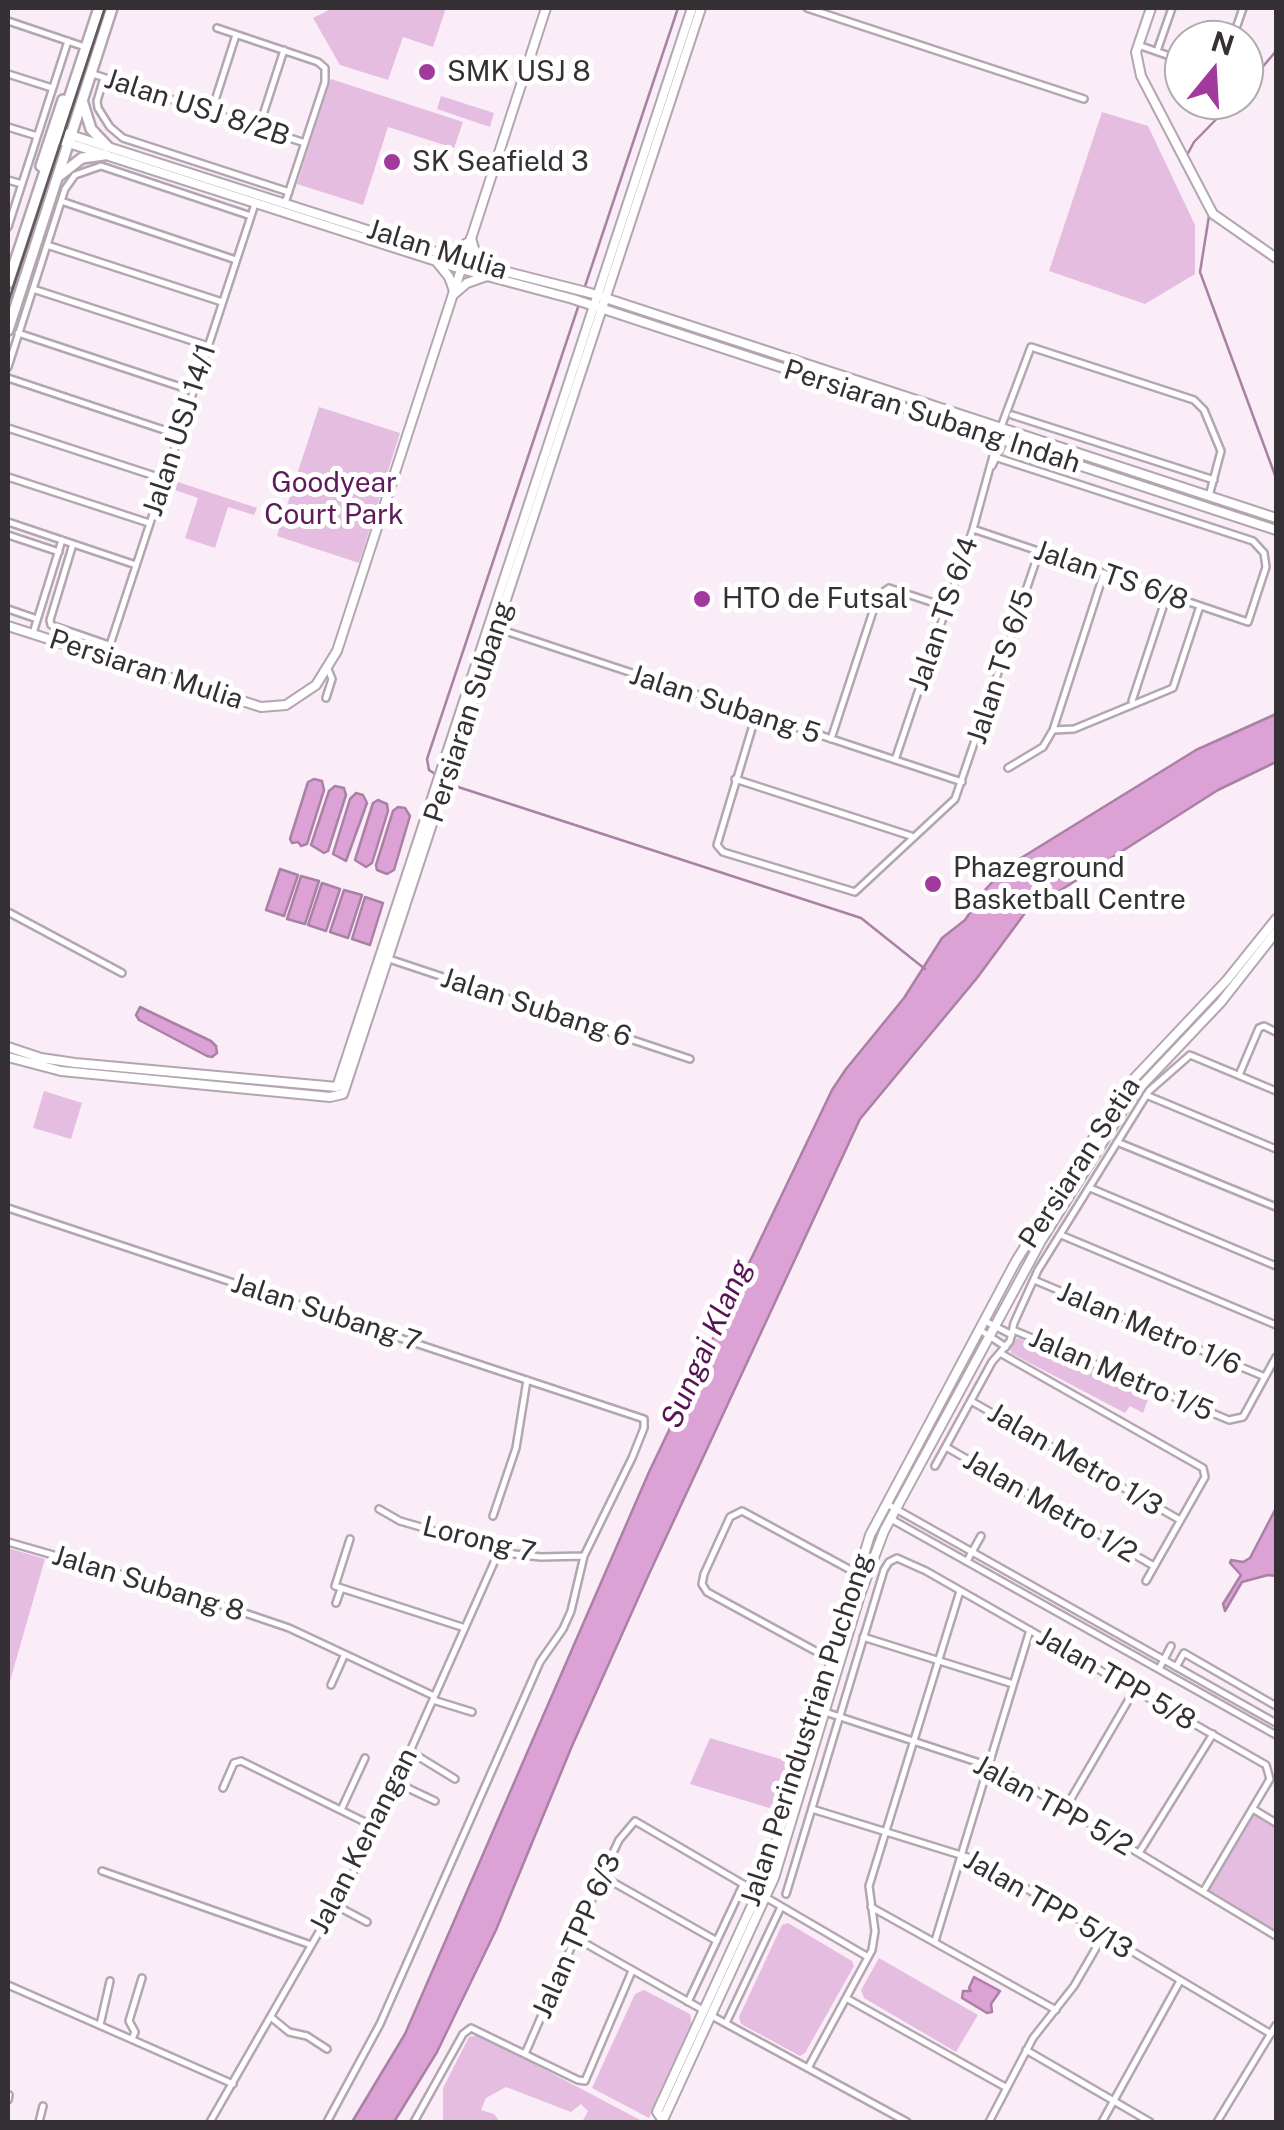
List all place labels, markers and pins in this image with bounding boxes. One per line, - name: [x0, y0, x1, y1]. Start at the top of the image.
- place label: SMK USJ 8: [447, 55, 591, 89]
- marker: SMK USJ 8: [416, 61, 438, 83]
- place label: SK Seafield 3: [412, 145, 589, 179]
- marker: SK Seafield 3: [381, 151, 403, 173]
- place label: HTO de Futsal: [722, 582, 908, 616]
- marker: HTO de Futsal: [691, 588, 713, 610]
- place label: Phazeground Basketball Centre: [953, 851, 1186, 917]
- marker: Phazeground Basketball Centre: [922, 873, 944, 895]

